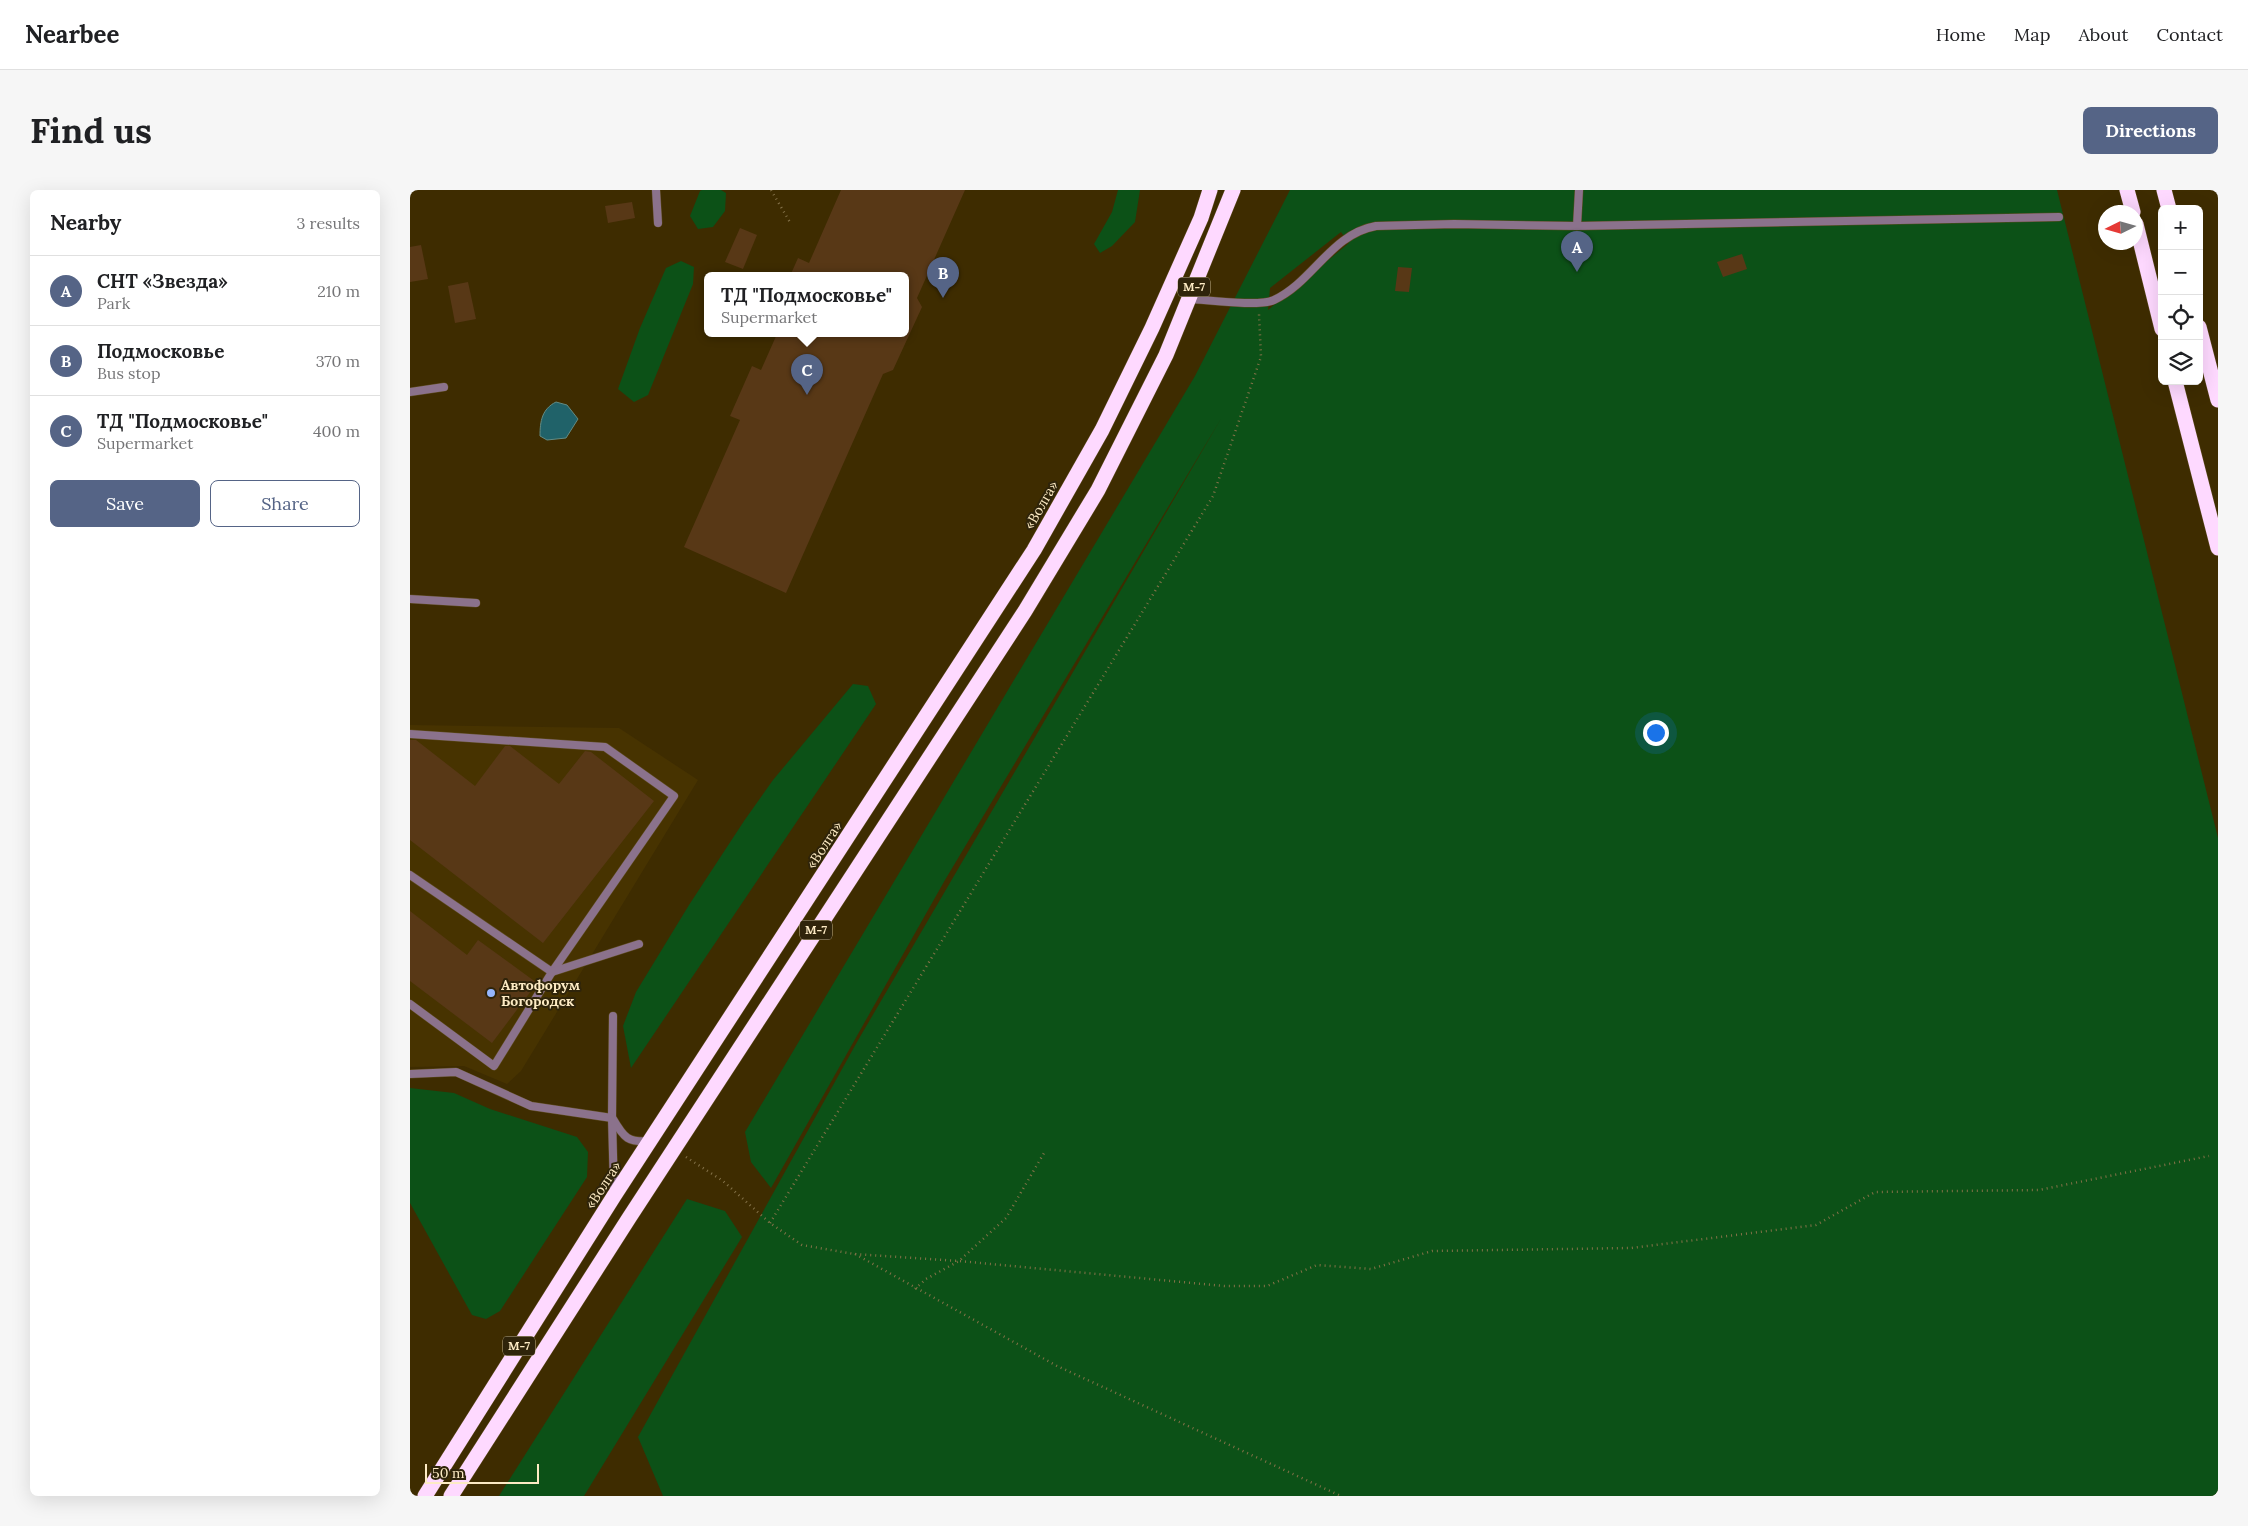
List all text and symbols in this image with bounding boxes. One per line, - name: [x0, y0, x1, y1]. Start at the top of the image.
- text: Nearbee: [25, 19, 119, 50]
- text: Home: [1936, 23, 1986, 46]
- text: Map: [2014, 23, 2050, 46]
- text: About: [2078, 23, 2128, 46]
- text: Contact: [2156, 23, 2223, 46]
- button: Directions: [2083, 107, 2218, 154]
- text: Find us: [30, 108, 152, 153]
- north arrow: [2098, 205, 2143, 250]
- map controls: [2158, 205, 2203, 385]
- button: +: [2158, 205, 2203, 250]
- text: Nearby: [50, 209, 121, 236]
- text: 3 results: [296, 213, 360, 233]
- pin: A: [1561, 231, 1593, 272]
- button: −: [2158, 250, 2203, 295]
- pin: B: [927, 257, 959, 298]
- text: СНТ «Звезда»: [97, 269, 228, 293]
- popup: [704, 272, 909, 337]
- road number: М-7: [1178, 278, 1210, 296]
- text: A: [61, 281, 71, 301]
- text: 210 m: [317, 281, 360, 301]
- text: ТД "Подмосковье": [721, 283, 892, 307]
- text: Park: [97, 293, 130, 313]
- button: locate: [2158, 295, 2203, 340]
- text: Supermarket: [721, 307, 817, 327]
- text: Подмосковье: [97, 339, 224, 363]
- button: layers: [2158, 340, 2203, 385]
- text: B: [61, 351, 71, 371]
- text: 370 m: [316, 351, 360, 371]
- pin: C: [791, 354, 823, 395]
- text: Bus stop: [97, 363, 161, 383]
- text: ТД "Подмосковье": [97, 409, 268, 433]
- text: C: [60, 421, 72, 441]
- text: 400 m: [313, 421, 360, 441]
- text: Supermarket: [97, 433, 193, 453]
- street label: «Волга»: [1020, 477, 1062, 533]
- button: Save: [50, 480, 200, 527]
- button: Share: [210, 480, 360, 527]
- your location: [1643, 720, 1669, 746]
- street label: «Волга»: [802, 818, 846, 872]
- road number: М-7: [800, 920, 832, 940]
- place label: Автофорум Богородск: [501, 976, 580, 1010]
- marker: Автофорум Богородск: [485, 987, 497, 999]
- street label: «Волга»: [581, 1158, 625, 1212]
- road number: М-7: [503, 1336, 535, 1356]
- scale bar: [425, 1461, 539, 1484]
- text: 50 m: [432, 1464, 465, 1482]

